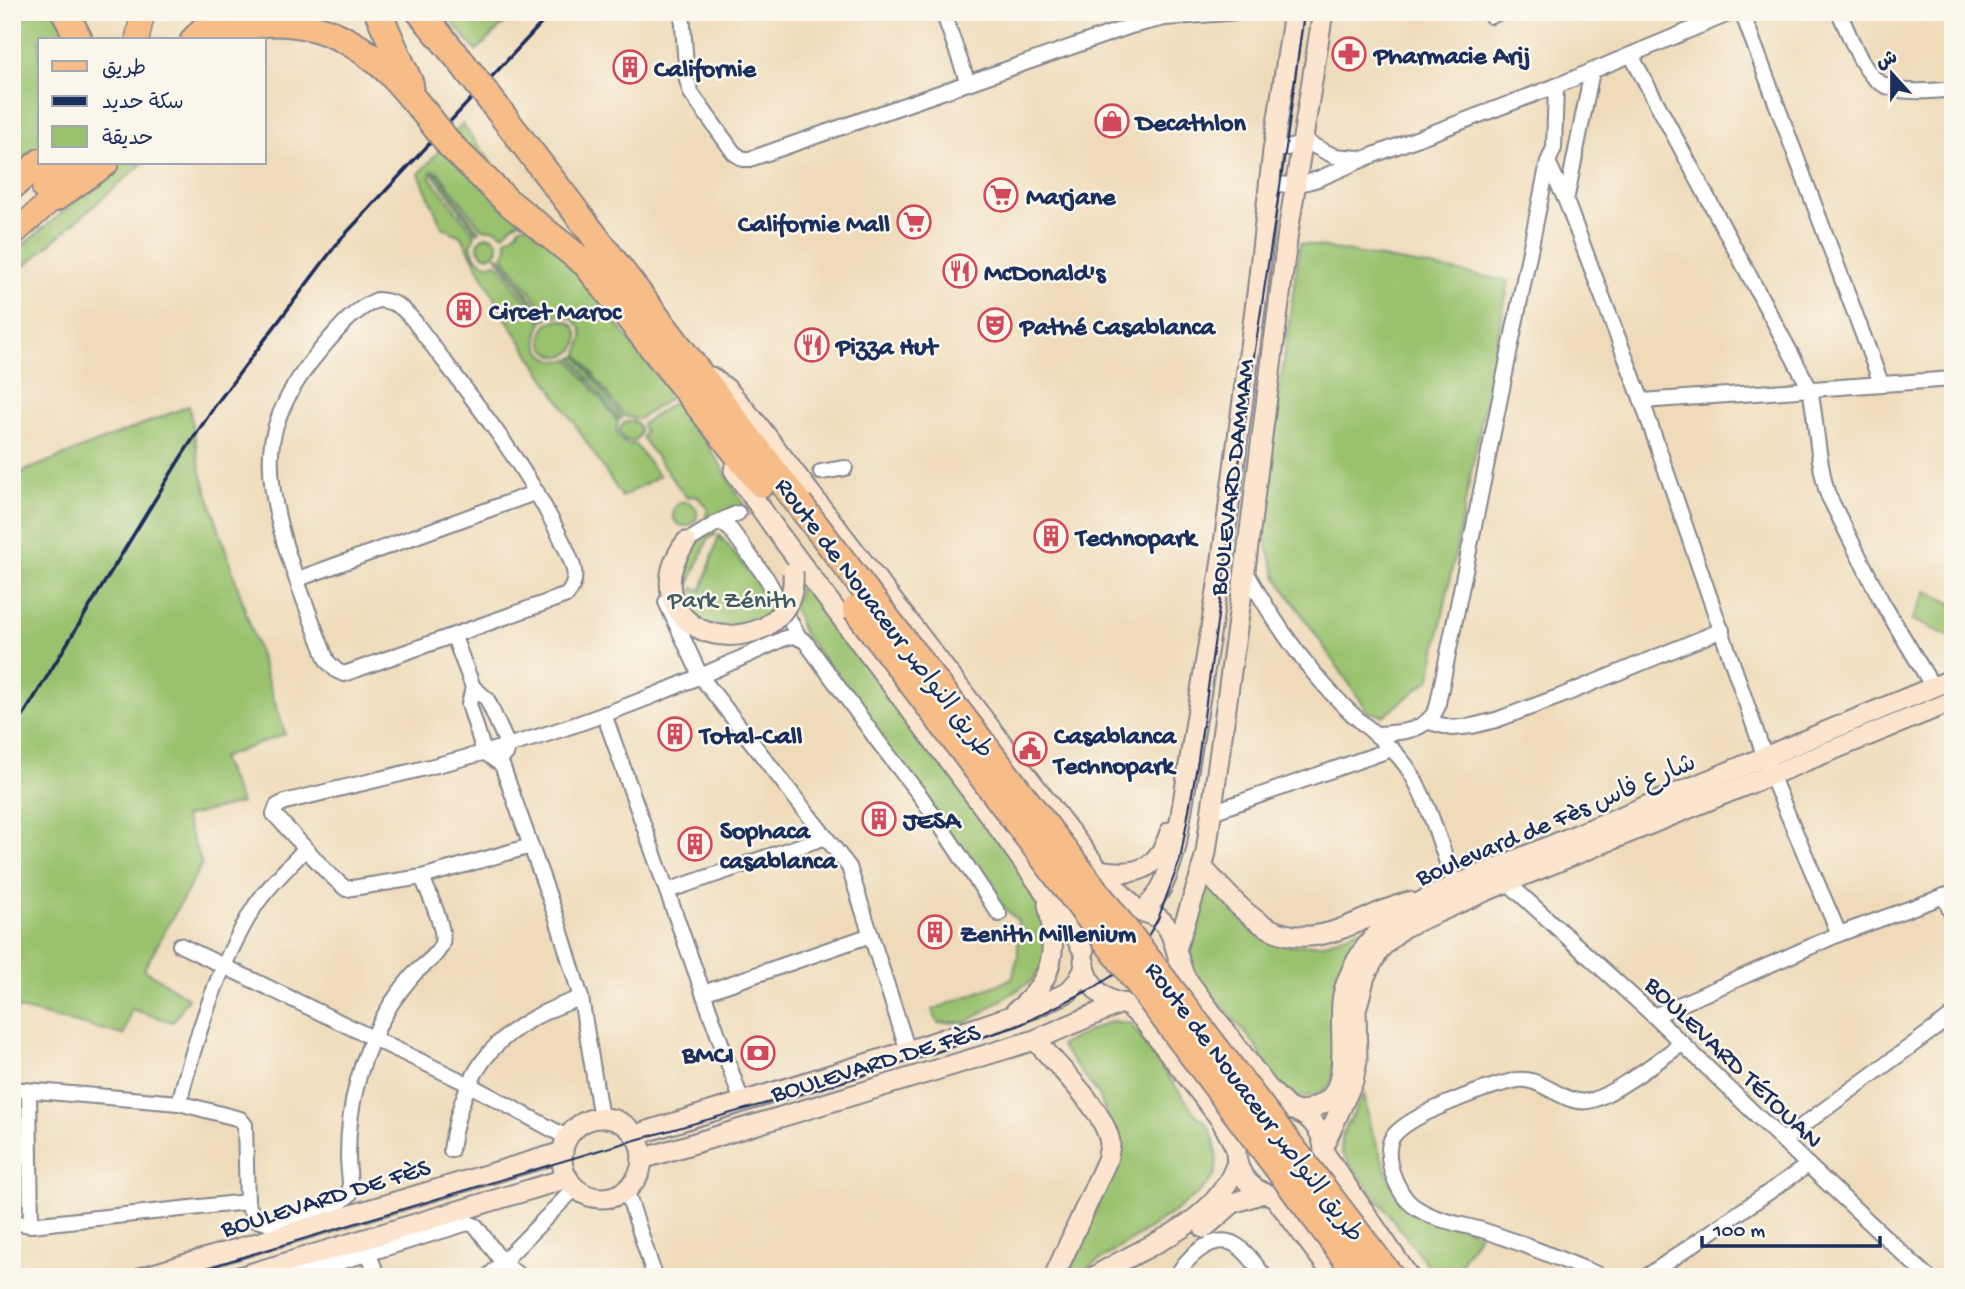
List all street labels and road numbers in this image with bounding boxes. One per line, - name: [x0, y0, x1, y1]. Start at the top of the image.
- street label: BOULEVARD DAMMAM: [1204, 357, 1264, 599]
- street label: Route de Nouaceur طريق النواصر: [766, 473, 999, 767]
- street label: Boulevard de Fès شارع فاس: [1411, 749, 1702, 896]
- street label: Route de Nouaceur طريق النواصر: [1136, 957, 1369, 1251]
- street label: BOULEVARD TÉTOUAN: [1636, 971, 1827, 1157]
- street label: BOULEVARD DE FÈS: [767, 1018, 986, 1112]
- street label: BOULEVARD DE FÈS: [217, 1153, 436, 1247]

